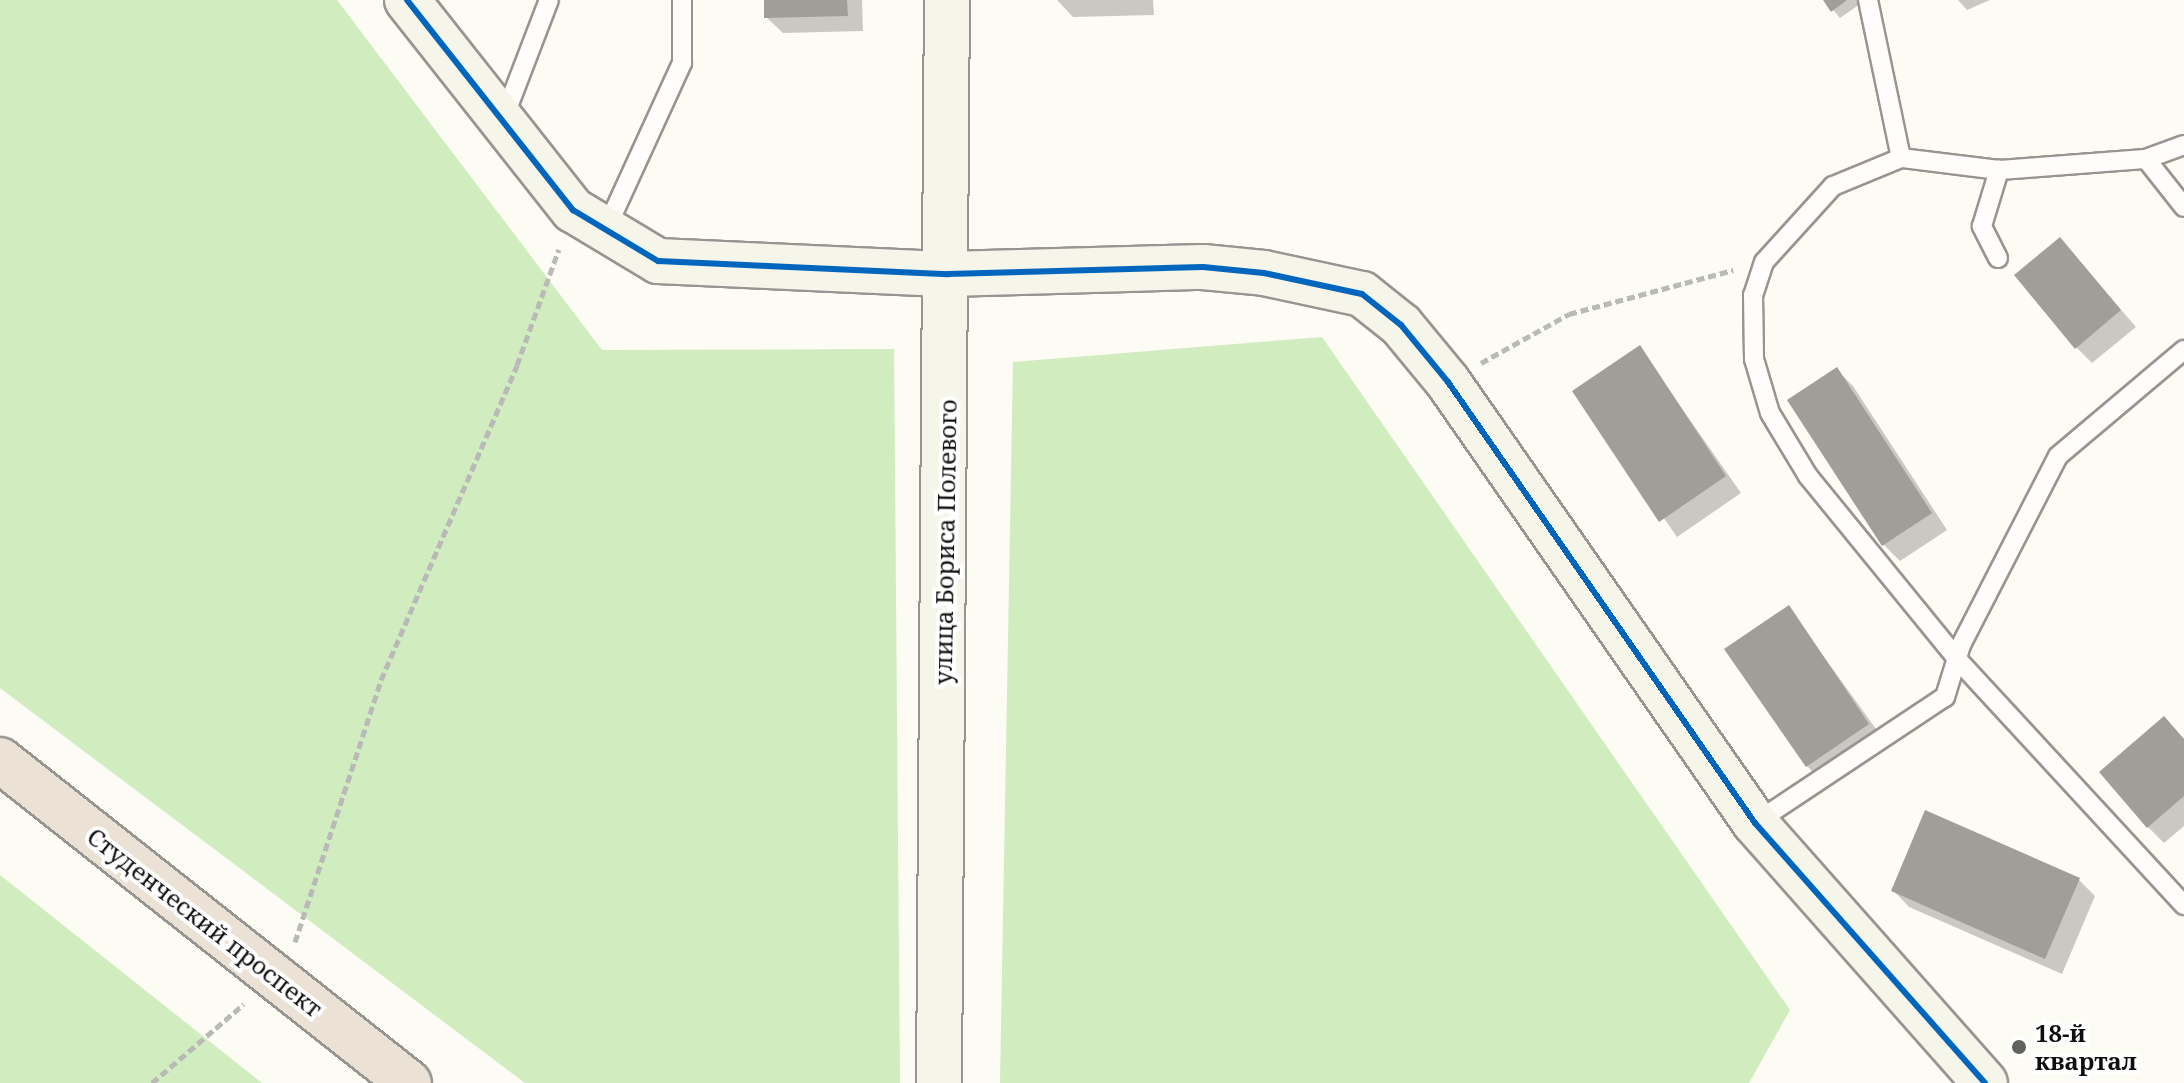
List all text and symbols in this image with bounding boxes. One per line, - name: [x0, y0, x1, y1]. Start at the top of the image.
- street label: улица Бориса Полевого: [928, 399, 962, 685]
- street label: Студенческий проспект: [82, 821, 328, 1023]
- place label: 18-й квартал: [2035, 1019, 2137, 1075]
- marker: 18-й квартал: [2010, 1038, 2028, 1056]

